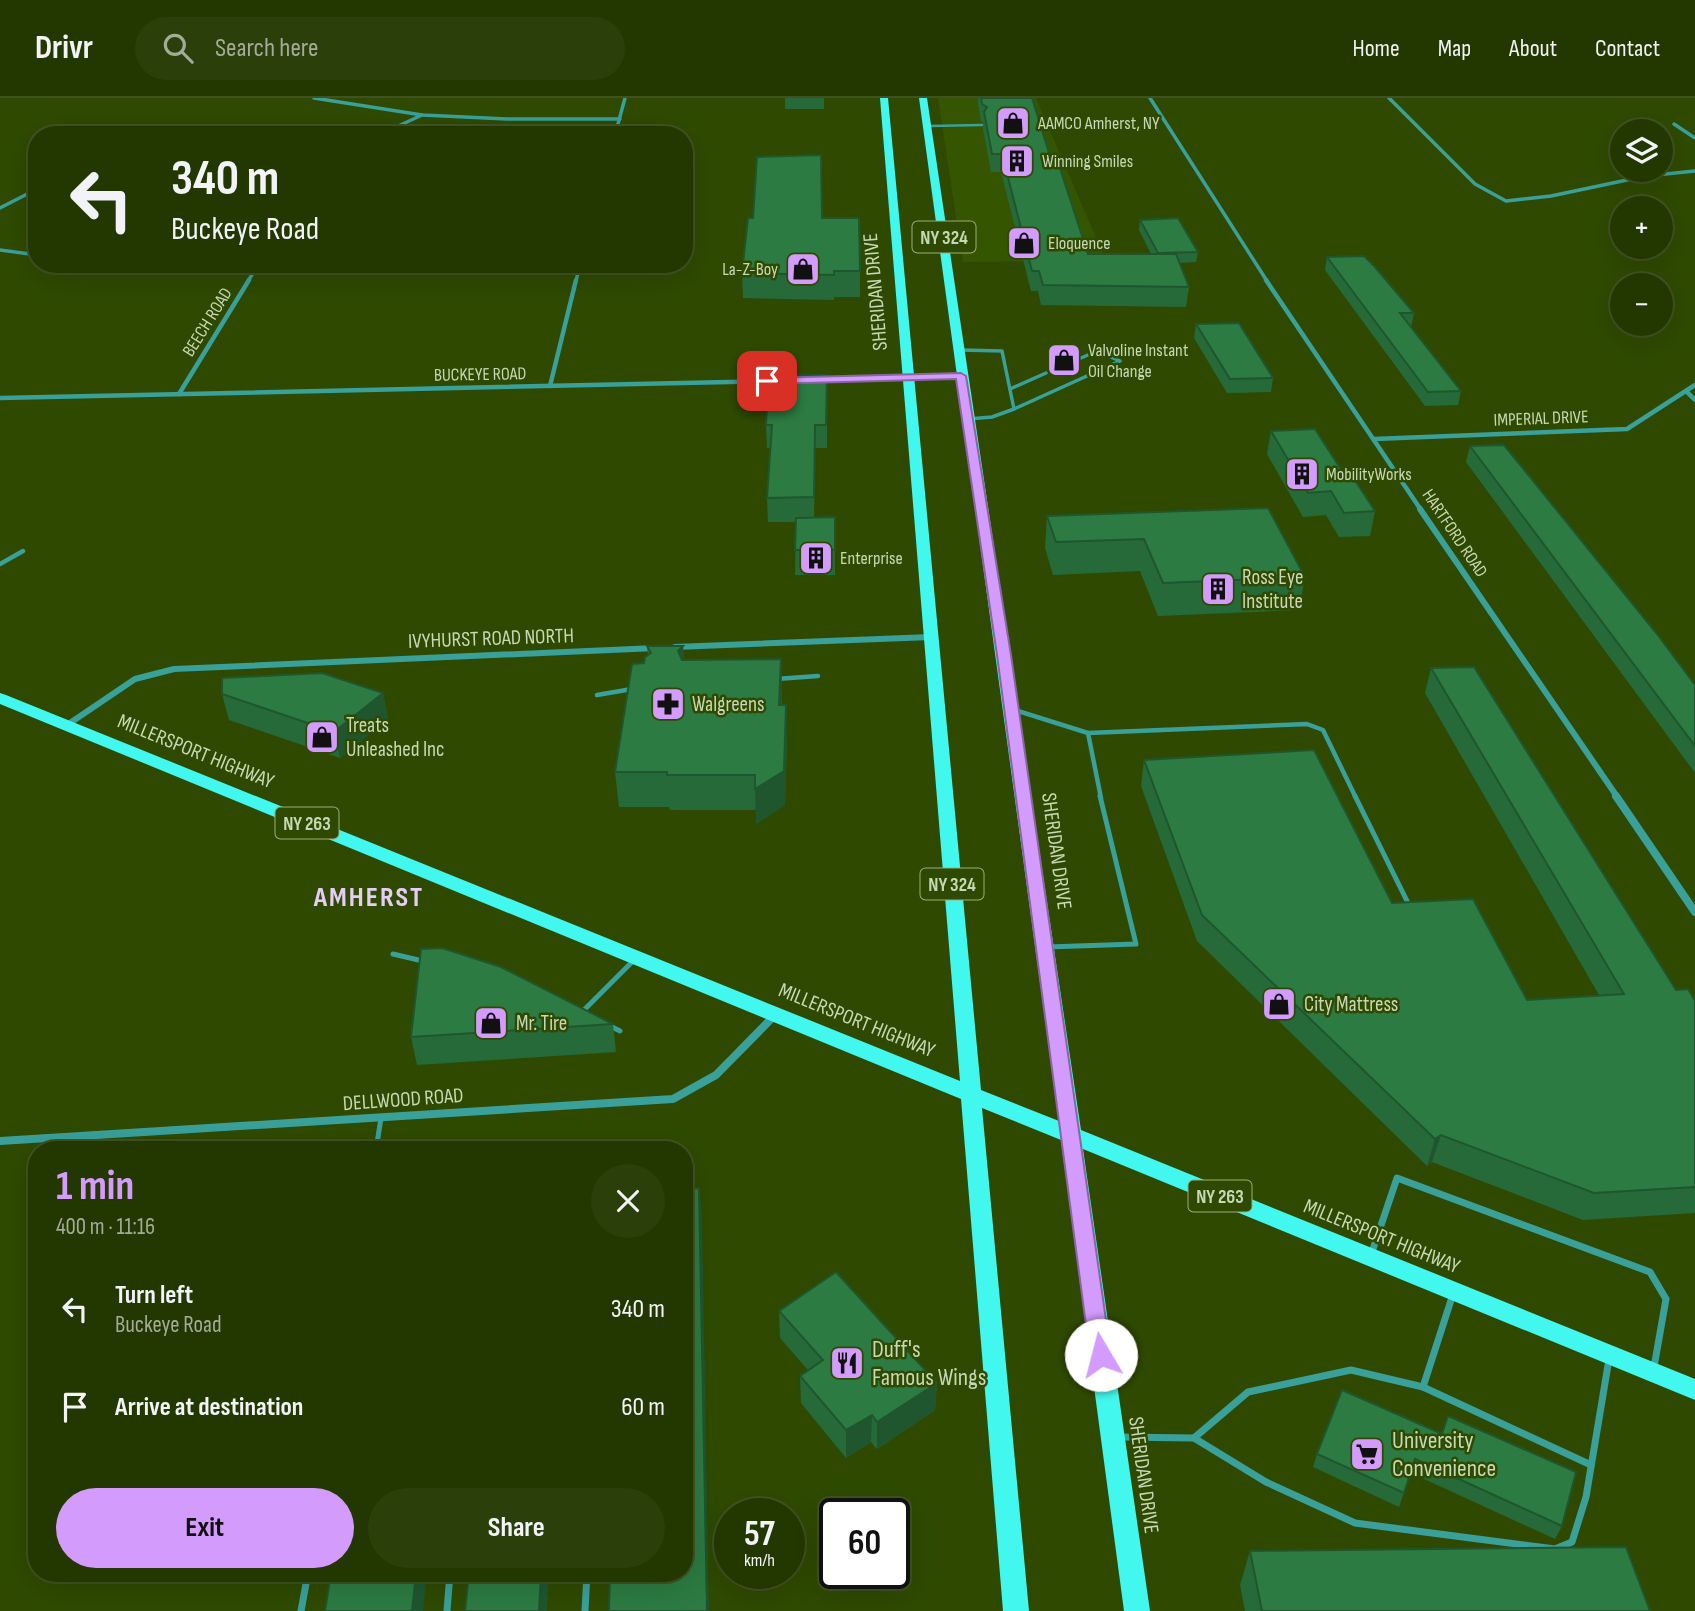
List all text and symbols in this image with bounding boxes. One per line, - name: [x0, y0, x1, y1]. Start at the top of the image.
- search box: [135, 17, 625, 80]
- text: Drivr: [35, 28, 93, 68]
- icon: search: [159, 29, 197, 67]
- text: Search here: [215, 33, 318, 64]
- text: Home: [1352, 34, 1400, 63]
- text: Map: [1438, 34, 1471, 63]
- text: About: [1509, 34, 1557, 63]
- text: Contact: [1595, 34, 1660, 63]
- shop icon: AAMCO Amherst, NY: [994, 104, 1032, 142]
- place label: AAMCO Amherst, NY: [1037, 113, 1160, 134]
- map controls: [1610, 119, 1673, 336]
- button: layers: [1610, 119, 1673, 182]
- building icon: Winning Smiles: [998, 142, 1036, 180]
- text: 340 m: [171, 150, 279, 209]
- place label: Winning Smiles: [1042, 151, 1133, 172]
- icon: left: [56, 154, 147, 245]
- button: +: [1610, 196, 1673, 259]
- text: Buckeye Road: [171, 210, 319, 249]
- road number: NY 324: [912, 222, 976, 252]
- shop icon: Eloquence: [1005, 224, 1043, 262]
- street label: SHERIDAN DRIVE: [858, 232, 893, 352]
- place label: Eloquence: [1048, 233, 1111, 254]
- shop icon: La-Z-Boy: [784, 250, 822, 288]
- place label: La-Z-Boy: [722, 259, 778, 280]
- button: −: [1610, 273, 1673, 336]
- street label: BEECH ROAD: [178, 284, 237, 360]
- place label: Valvoline Instant Oil Change: [1088, 340, 1189, 382]
- shop icon: Valvoline Instant Oil Change: [1045, 341, 1083, 379]
- pin: [737, 351, 797, 411]
- icon: arrive: [748, 362, 786, 400]
- street label: BUCKEYE ROAD: [434, 363, 526, 386]
- street label: IMPERIAL DRIVE: [1493, 406, 1589, 431]
- building icon: MobilityWorks: [1283, 455, 1321, 493]
- place label: MobilityWorks: [1326, 464, 1412, 485]
- street label: HARTFORD ROAD: [1417, 485, 1492, 581]
- building icon: Enterprise: [797, 539, 835, 577]
- place label: Enterprise: [840, 548, 903, 569]
- place label: Ross Eye Institute: [1242, 565, 1303, 614]
- building icon: Ross Eye Institute: [1199, 570, 1237, 608]
- street label: IVYHURST ROAD NORTH: [408, 623, 574, 654]
- pharmacy icon: Walgreens: [649, 685, 687, 723]
- place label: Walgreens: [692, 692, 765, 717]
- street label: MILLERSPORT HIGHWAY: [114, 709, 278, 794]
- place label: Treats Unleashed Inc: [346, 713, 445, 762]
- shop icon: Treats Unleashed Inc: [303, 718, 341, 756]
- street label: SHERIDAN DRIVE: [1036, 791, 1077, 911]
- road number: NY 263: [276, 808, 338, 838]
- road number: NY 324: [920, 869, 984, 900]
- district label: AMHERST: [313, 881, 424, 914]
- street label: MILLERSPORT HIGHWAY: [775, 978, 939, 1063]
- shop icon: City Mattress: [1260, 985, 1298, 1023]
- place label: City Mattress: [1304, 992, 1398, 1017]
- shop icon: Mr. Tire: [472, 1004, 510, 1042]
- place label: Mr. Tire: [516, 1011, 567, 1036]
- street label: DELLWOOD ROAD: [342, 1083, 464, 1116]
- text: 1 min: [56, 1161, 134, 1212]
- button: close: [591, 1164, 665, 1238]
- road number: NY 263: [1188, 1180, 1252, 1212]
- street label: MILLERSPORT HIGHWAY: [1300, 1194, 1464, 1279]
- text: 400 m · 11:16: [56, 1213, 155, 1241]
- text: Turn left: [115, 1280, 193, 1311]
- icon: left: [56, 1290, 94, 1328]
- text: 340 m: [611, 1294, 665, 1325]
- text: Buckeye Road: [115, 1311, 221, 1339]
- position arrow: [1064, 1318, 1138, 1392]
- place label: Duff's Famous Wings: [872, 1335, 986, 1392]
- restaurant icon: Duff's Famous Wings: [828, 1344, 866, 1382]
- icon: arrive: [56, 1388, 94, 1426]
- text: Arrive at destination: [115, 1392, 303, 1423]
- text: 60 m: [621, 1392, 665, 1423]
- street label: SHERIDAN DRIVE: [1123, 1415, 1164, 1535]
- place label: University Convenience: [1392, 1426, 1496, 1483]
- supermarket icon: University Convenience: [1348, 1435, 1386, 1473]
- button: Exit: [56, 1488, 354, 1568]
- button: Share: [368, 1488, 665, 1568]
- speed limit sign: 60: [819, 1498, 910, 1589]
- text: 57: [744, 1513, 775, 1556]
- text: km/h: [744, 1550, 775, 1571]

